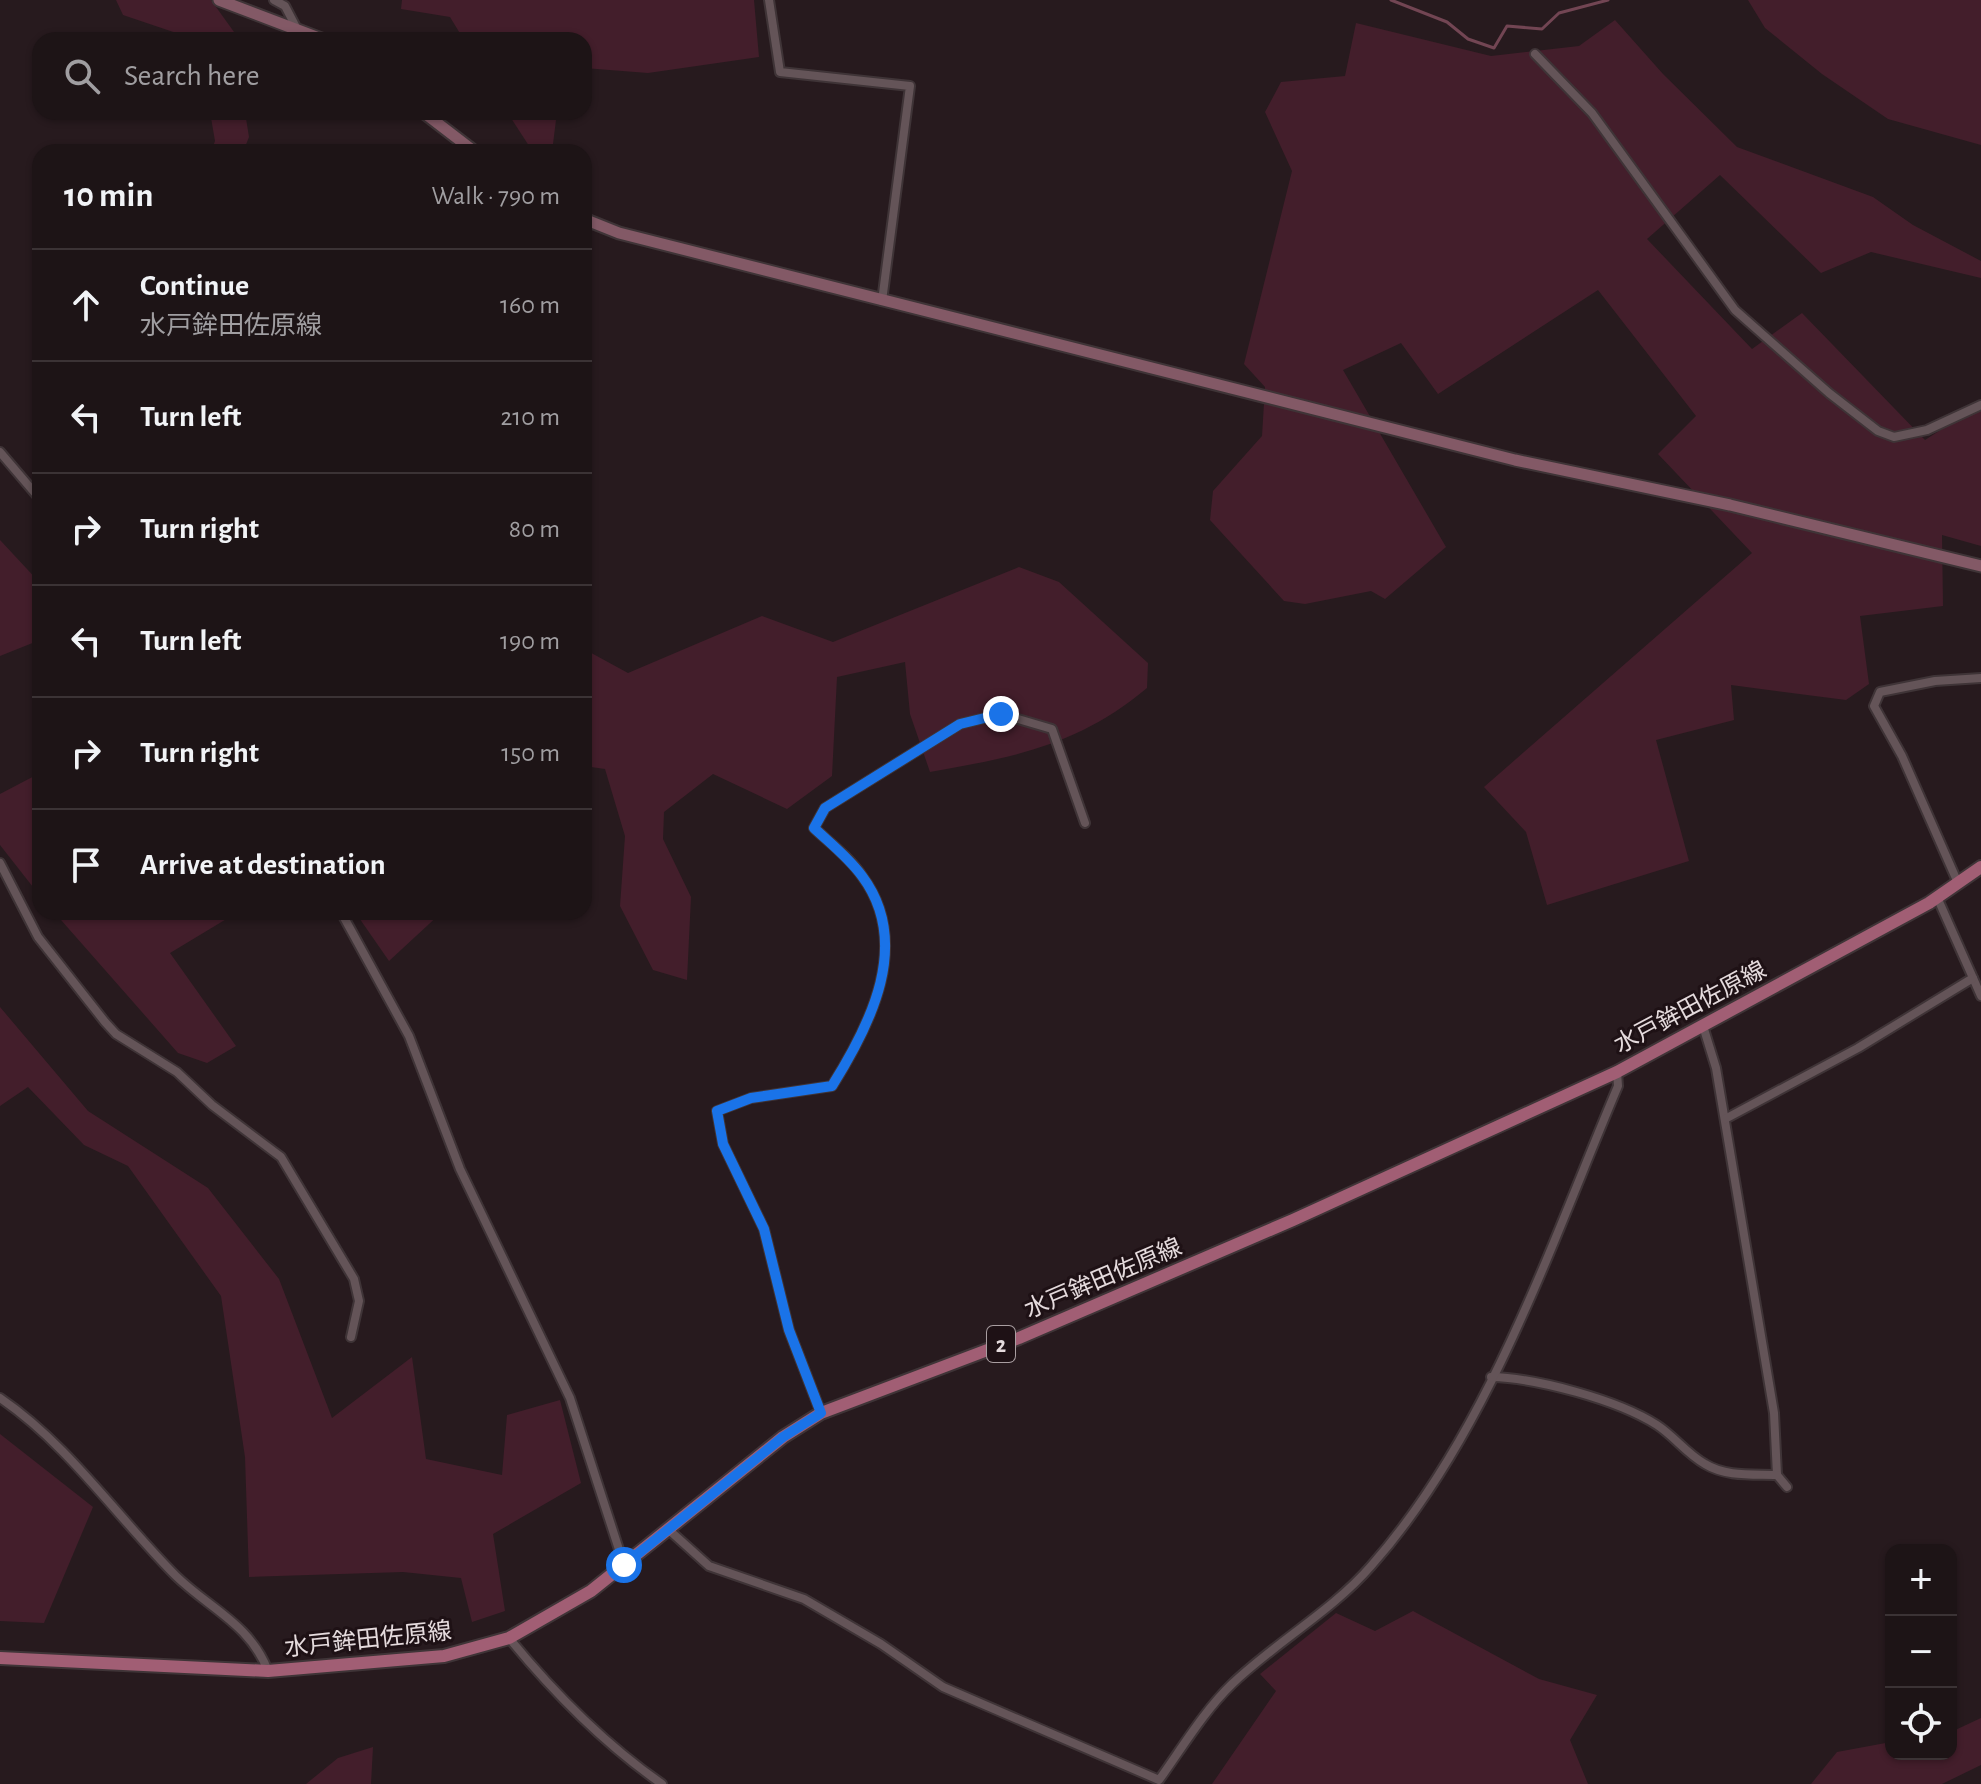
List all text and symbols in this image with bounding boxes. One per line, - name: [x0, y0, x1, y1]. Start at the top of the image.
- search box: [32, 32, 592, 120]
- icon: search: [60, 54, 104, 98]
- text: Search here: [124, 61, 260, 91]
- text: 10 min: [64, 179, 153, 213]
- text: Walk · 790 m: [431, 183, 560, 209]
- text: Continue: [140, 271, 249, 301]
- icon: ahead: [64, 283, 108, 327]
- text: 160 m: [500, 292, 560, 318]
- text: 水戸鉾田佐原線: [140, 313, 322, 339]
- icon: left: [64, 395, 108, 439]
- text: Turn left: [140, 402, 241, 432]
- text: 210 m: [500, 404, 560, 430]
- icon: right: [64, 507, 108, 551]
- text: Turn right: [140, 514, 259, 544]
- text: 80 m: [509, 516, 560, 542]
- icon: left: [64, 619, 108, 663]
- text: Turn left: [140, 626, 241, 656]
- text: 190 m: [500, 628, 560, 654]
- route end: [983, 696, 1019, 732]
- icon: right: [64, 731, 108, 775]
- text: Turn right: [140, 738, 259, 768]
- text: 150 m: [501, 740, 560, 766]
- icon: arrive: [64, 843, 108, 887]
- text: Arrive at destination: [140, 850, 386, 880]
- street label: 水戸鉾田佐原線: [1610, 956, 1770, 1058]
- street label: 水戸鉾田佐原線: [1021, 1233, 1185, 1323]
- road number: 2: [987, 1326, 1015, 1362]
- map controls: [1885, 1544, 1957, 1760]
- button: +: [1885, 1544, 1957, 1616]
- route start: [606, 1547, 642, 1583]
- button: −: [1885, 1616, 1957, 1688]
- street label: 水戸鉾田佐原線: [283, 1617, 453, 1661]
- button: locate: [1885, 1688, 1957, 1760]

